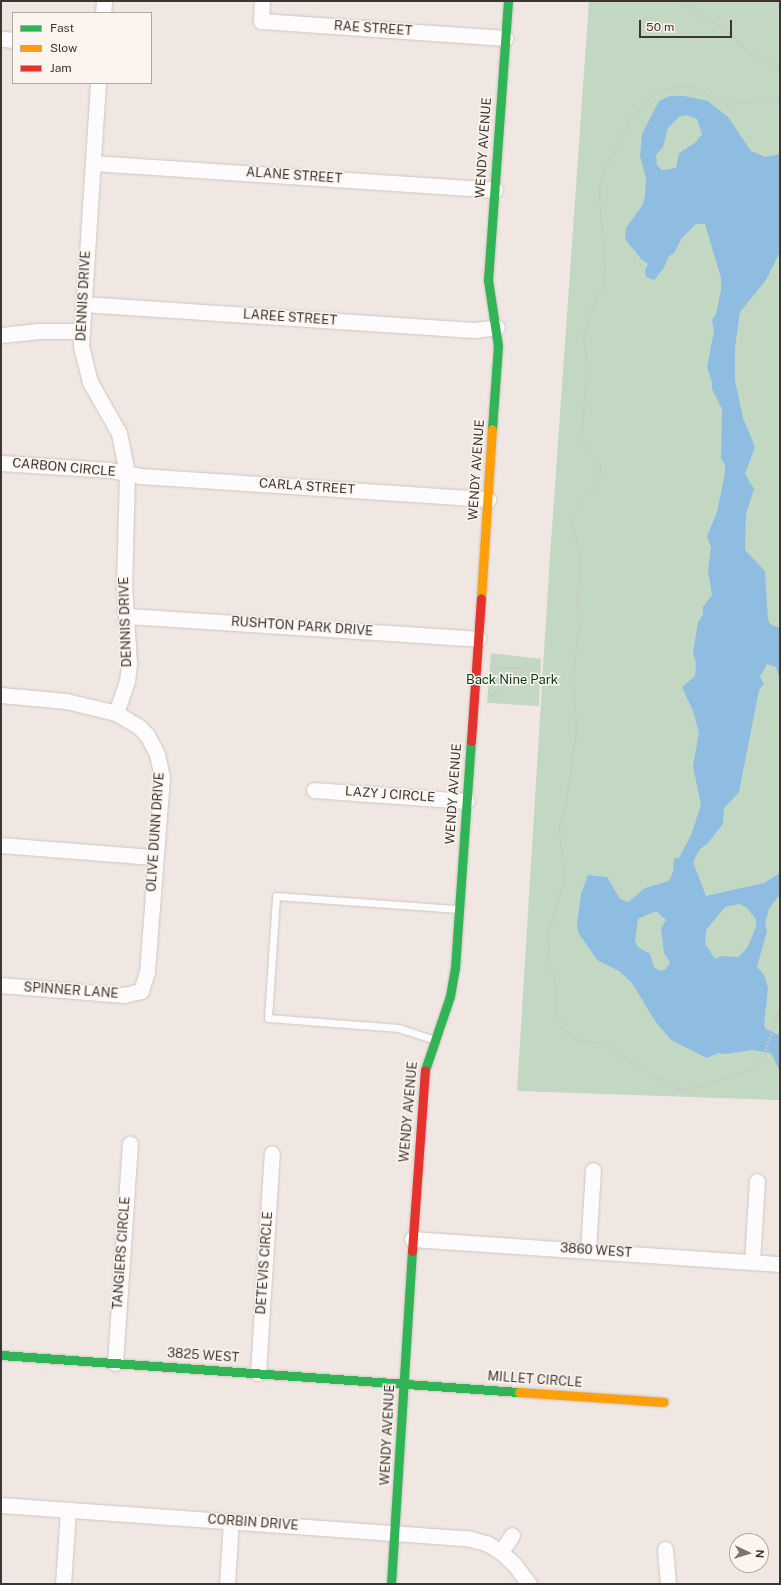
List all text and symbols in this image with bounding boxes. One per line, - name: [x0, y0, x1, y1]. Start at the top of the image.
- legend: [12, 12, 152, 84]
- scale bar: [641, 12, 734, 38]
- street label: RAE STREET: [333, 18, 413, 40]
- text: 50 m: [646, 20, 674, 34]
- text: Fast: [50, 21, 74, 35]
- text: Slow: [50, 41, 77, 55]
- text: Jam: [50, 61, 72, 75]
- street label: WENDY AVENUE: [473, 97, 495, 199]
- street label: ALANE STREET: [245, 165, 343, 187]
- street label: DENNIS DRIVE: [74, 250, 94, 342]
- street label: LAREE STREET: [242, 307, 338, 329]
- street label: WENDY AVENUE: [466, 419, 488, 521]
- street label: CARBON CIRCLE: [12, 456, 116, 480]
- street label: CARLA STREET: [259, 476, 355, 498]
- street label: DENNIS DRIVE: [117, 576, 135, 668]
- street label: RUSHTON PARK DRIVE: [230, 614, 374, 640]
- park label: Back Nine Park: [466, 672, 558, 688]
- street label: WENDY AVENUE: [443, 743, 465, 845]
- street label: OLIVE DUNN DRIVE: [144, 772, 168, 892]
- street label: LAZY J CIRCLE: [344, 784, 436, 806]
- street label: SPINNER LANE: [23, 980, 119, 1002]
- street label: WENDY AVENUE: [397, 1061, 421, 1163]
- street label: TANGIERS CIRCLE: [110, 1196, 134, 1310]
- street label: DETEVIS CIRCLE: [254, 1211, 276, 1315]
- street label: 3860 WEST: [559, 1241, 633, 1261]
- street label: 3825 WEST: [166, 1346, 240, 1366]
- street label: MILLET CIRCLE: [487, 1369, 583, 1391]
- street label: WENDY AVENUE: [378, 1384, 398, 1486]
- street label: CORBIN DRIVE: [207, 1512, 299, 1534]
- north arrow: [729, 1533, 769, 1573]
- text: N: [754, 1549, 766, 1558]

